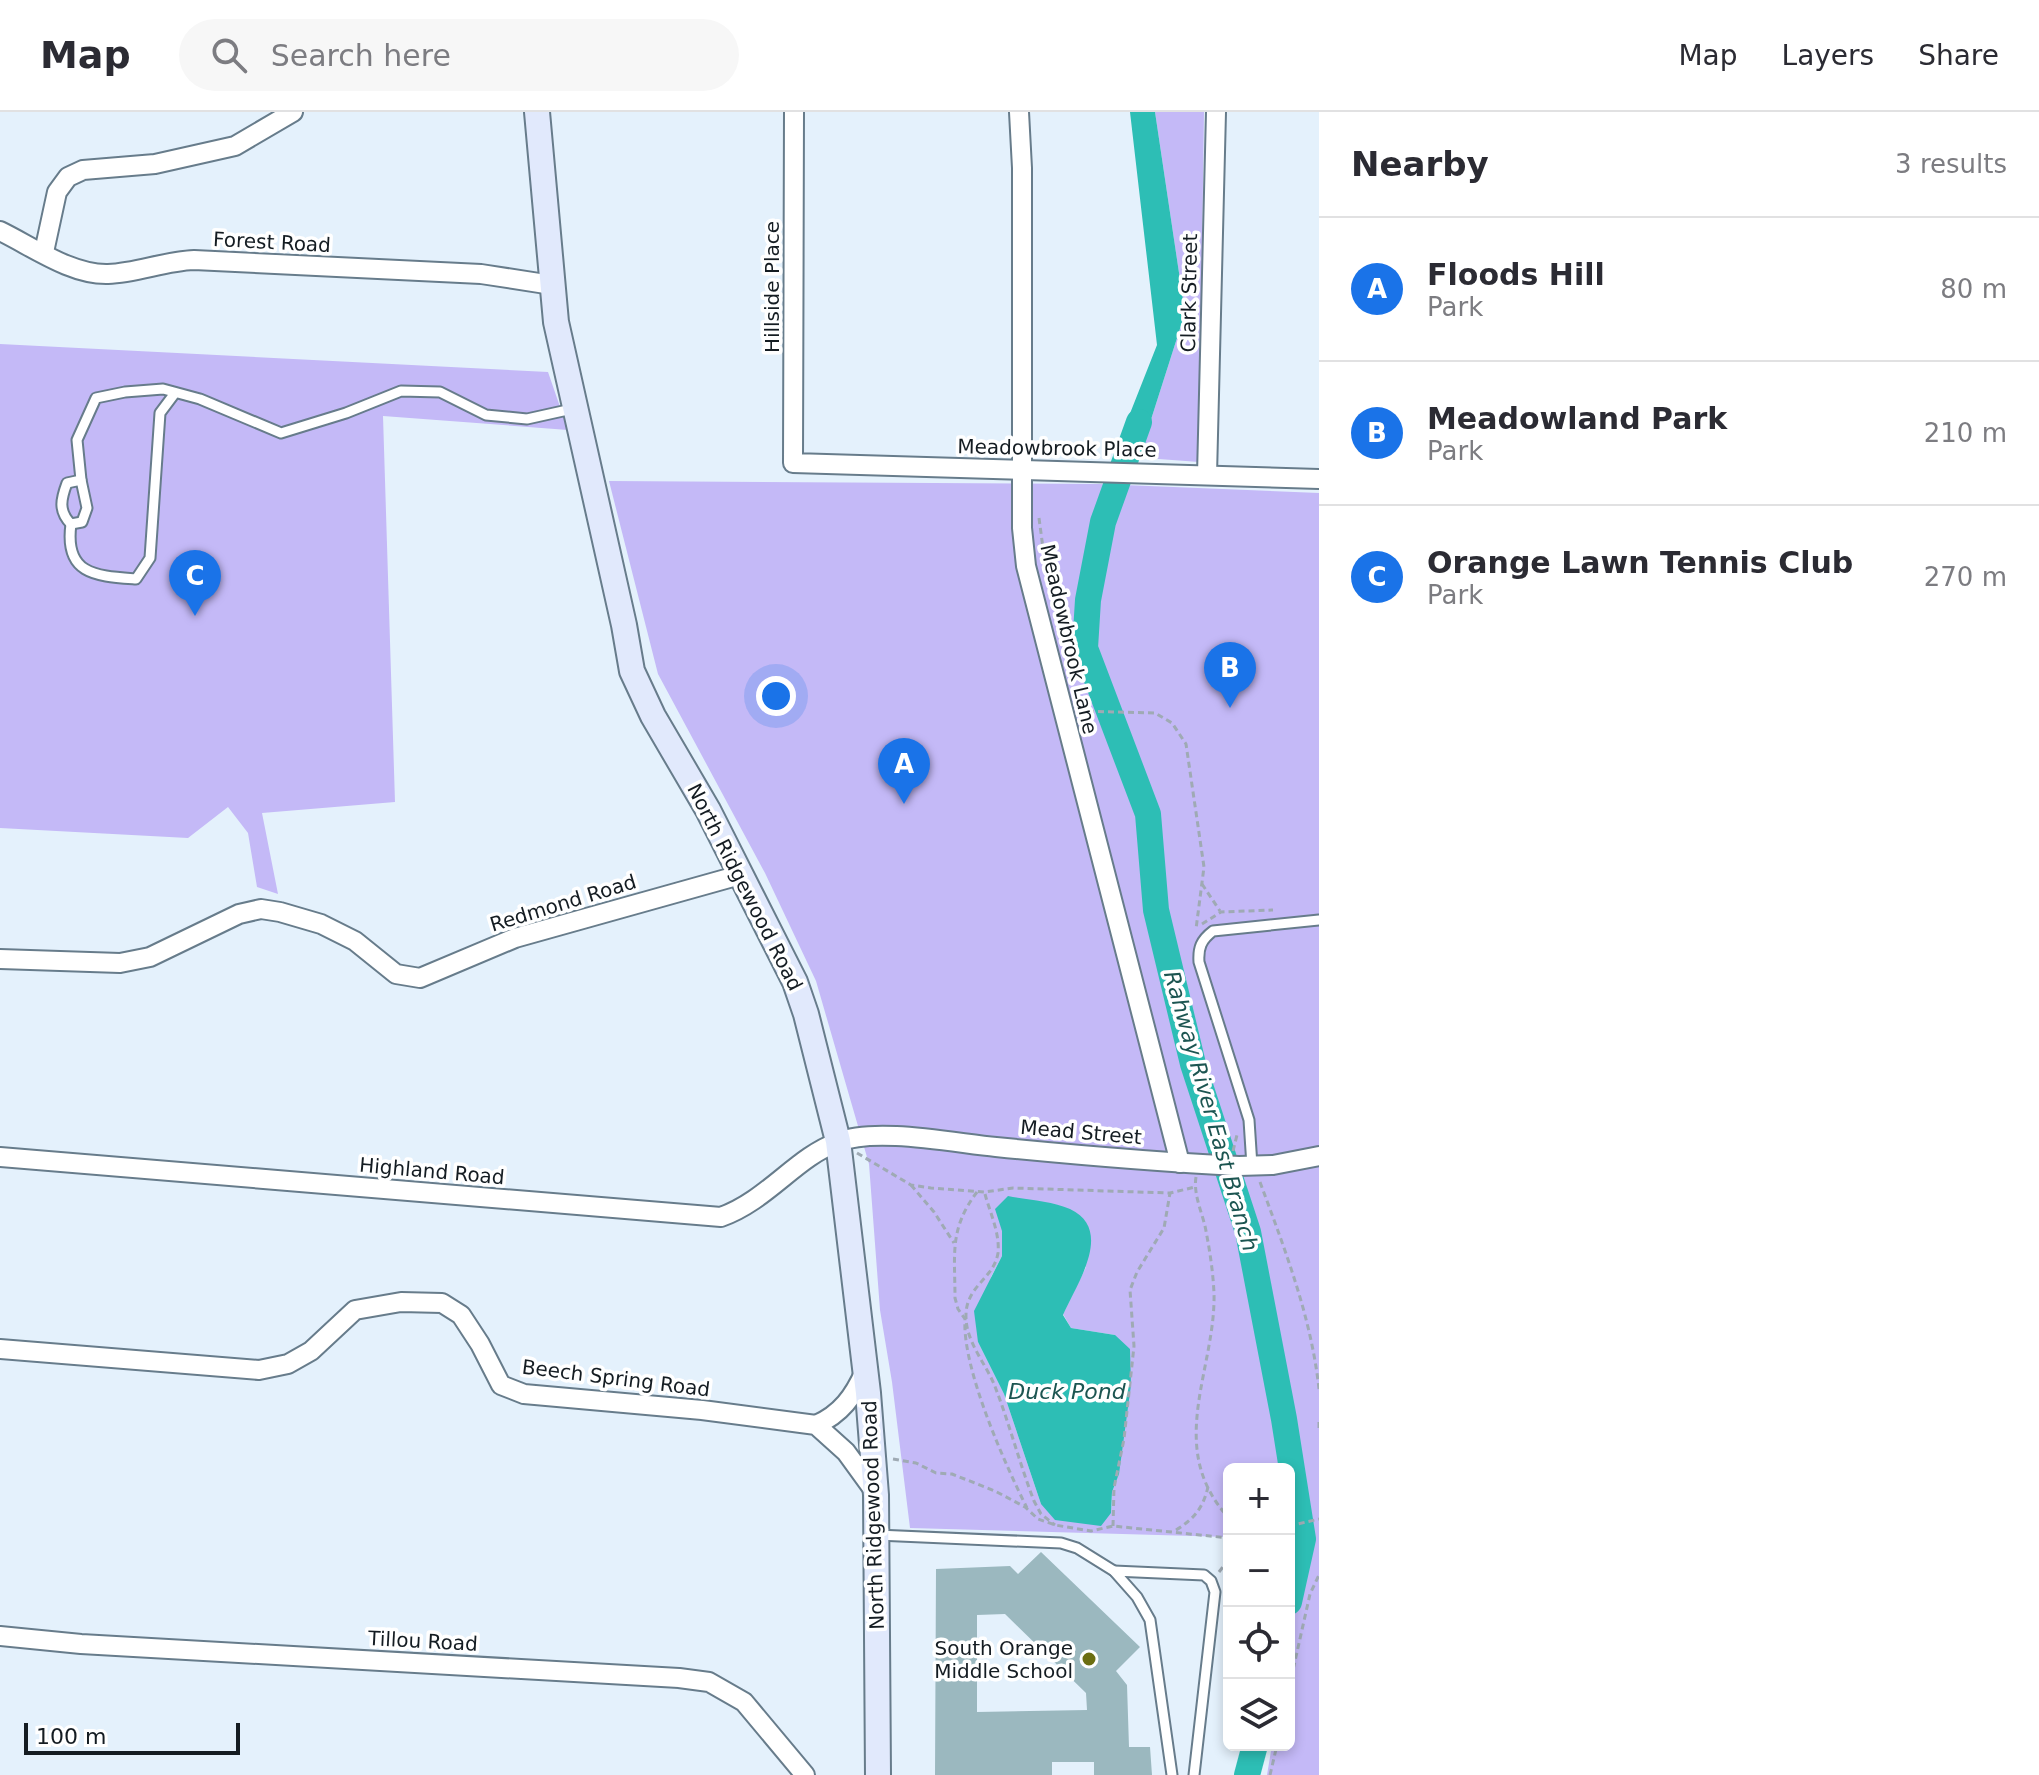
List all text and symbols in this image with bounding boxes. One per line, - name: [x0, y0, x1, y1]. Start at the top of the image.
- search box: [179, 19, 739, 91]
- text: Map: [40, 33, 131, 77]
- icon: search: [207, 33, 251, 77]
- text: Search here: [271, 38, 451, 73]
- text: Map: [1678, 39, 1738, 72]
- text: Layers: [1782, 39, 1874, 72]
- text: Share: [1918, 39, 1999, 72]
- text: Nearby: [1351, 144, 1489, 184]
- text: 3 results: [1895, 149, 2007, 179]
- street label: Hillside Place: [760, 221, 784, 353]
- street label: Forest Road: [212, 227, 332, 257]
- street label: Clark Street: [1176, 233, 1202, 353]
- text: Floods Hill: [1427, 257, 1605, 292]
- text: A: [1367, 274, 1387, 304]
- text: 80 m: [1940, 274, 2007, 304]
- text: Park: [1427, 292, 1483, 322]
- text: Meadowland Park: [1427, 401, 1727, 436]
- text: B: [1367, 418, 1387, 448]
- text: 210 m: [1924, 418, 2007, 448]
- street label: Meadowbrook Place: [957, 434, 1157, 462]
- text: Park: [1427, 436, 1483, 466]
- street label: Meadowbrook Lane: [1035, 542, 1103, 736]
- text: Orange Lawn Tennis Club: [1427, 545, 1853, 580]
- pin: C: [169, 550, 221, 616]
- text: C: [1367, 562, 1387, 592]
- text: 270 m: [1924, 562, 2007, 592]
- text: Park: [1427, 580, 1483, 610]
- pin: B: [1204, 642, 1256, 708]
- your location: [756, 676, 796, 716]
- pin: A: [878, 738, 930, 804]
- street label: North Ridgewood Road: [682, 779, 808, 995]
- street label: Redmond Road: [487, 869, 639, 937]
- water label: Rahway River East Branch: [1159, 968, 1263, 1254]
- street label: Mead Street: [1019, 1115, 1143, 1149]
- street label: Highland Road: [358, 1153, 506, 1189]
- street label: Beech Spring Road: [521, 1355, 711, 1401]
- water label: Duck Pond: [1008, 1379, 1127, 1404]
- street label: North Ridgewood Road: [857, 1400, 889, 1630]
- map controls: [1223, 1463, 1295, 1751]
- button: +: [1223, 1463, 1295, 1535]
- button: −: [1223, 1535, 1295, 1607]
- button: locate: [1223, 1607, 1295, 1679]
- street label: Tillou Road: [367, 1626, 478, 1656]
- place label: South Orange Middle School: [934, 1636, 1073, 1683]
- marker: South Orange Middle School: [1080, 1650, 1098, 1668]
- button: layers: [1223, 1679, 1295, 1751]
- scale bar: [24, 1719, 240, 1755]
- text: 100 m: [36, 1724, 106, 1749]

